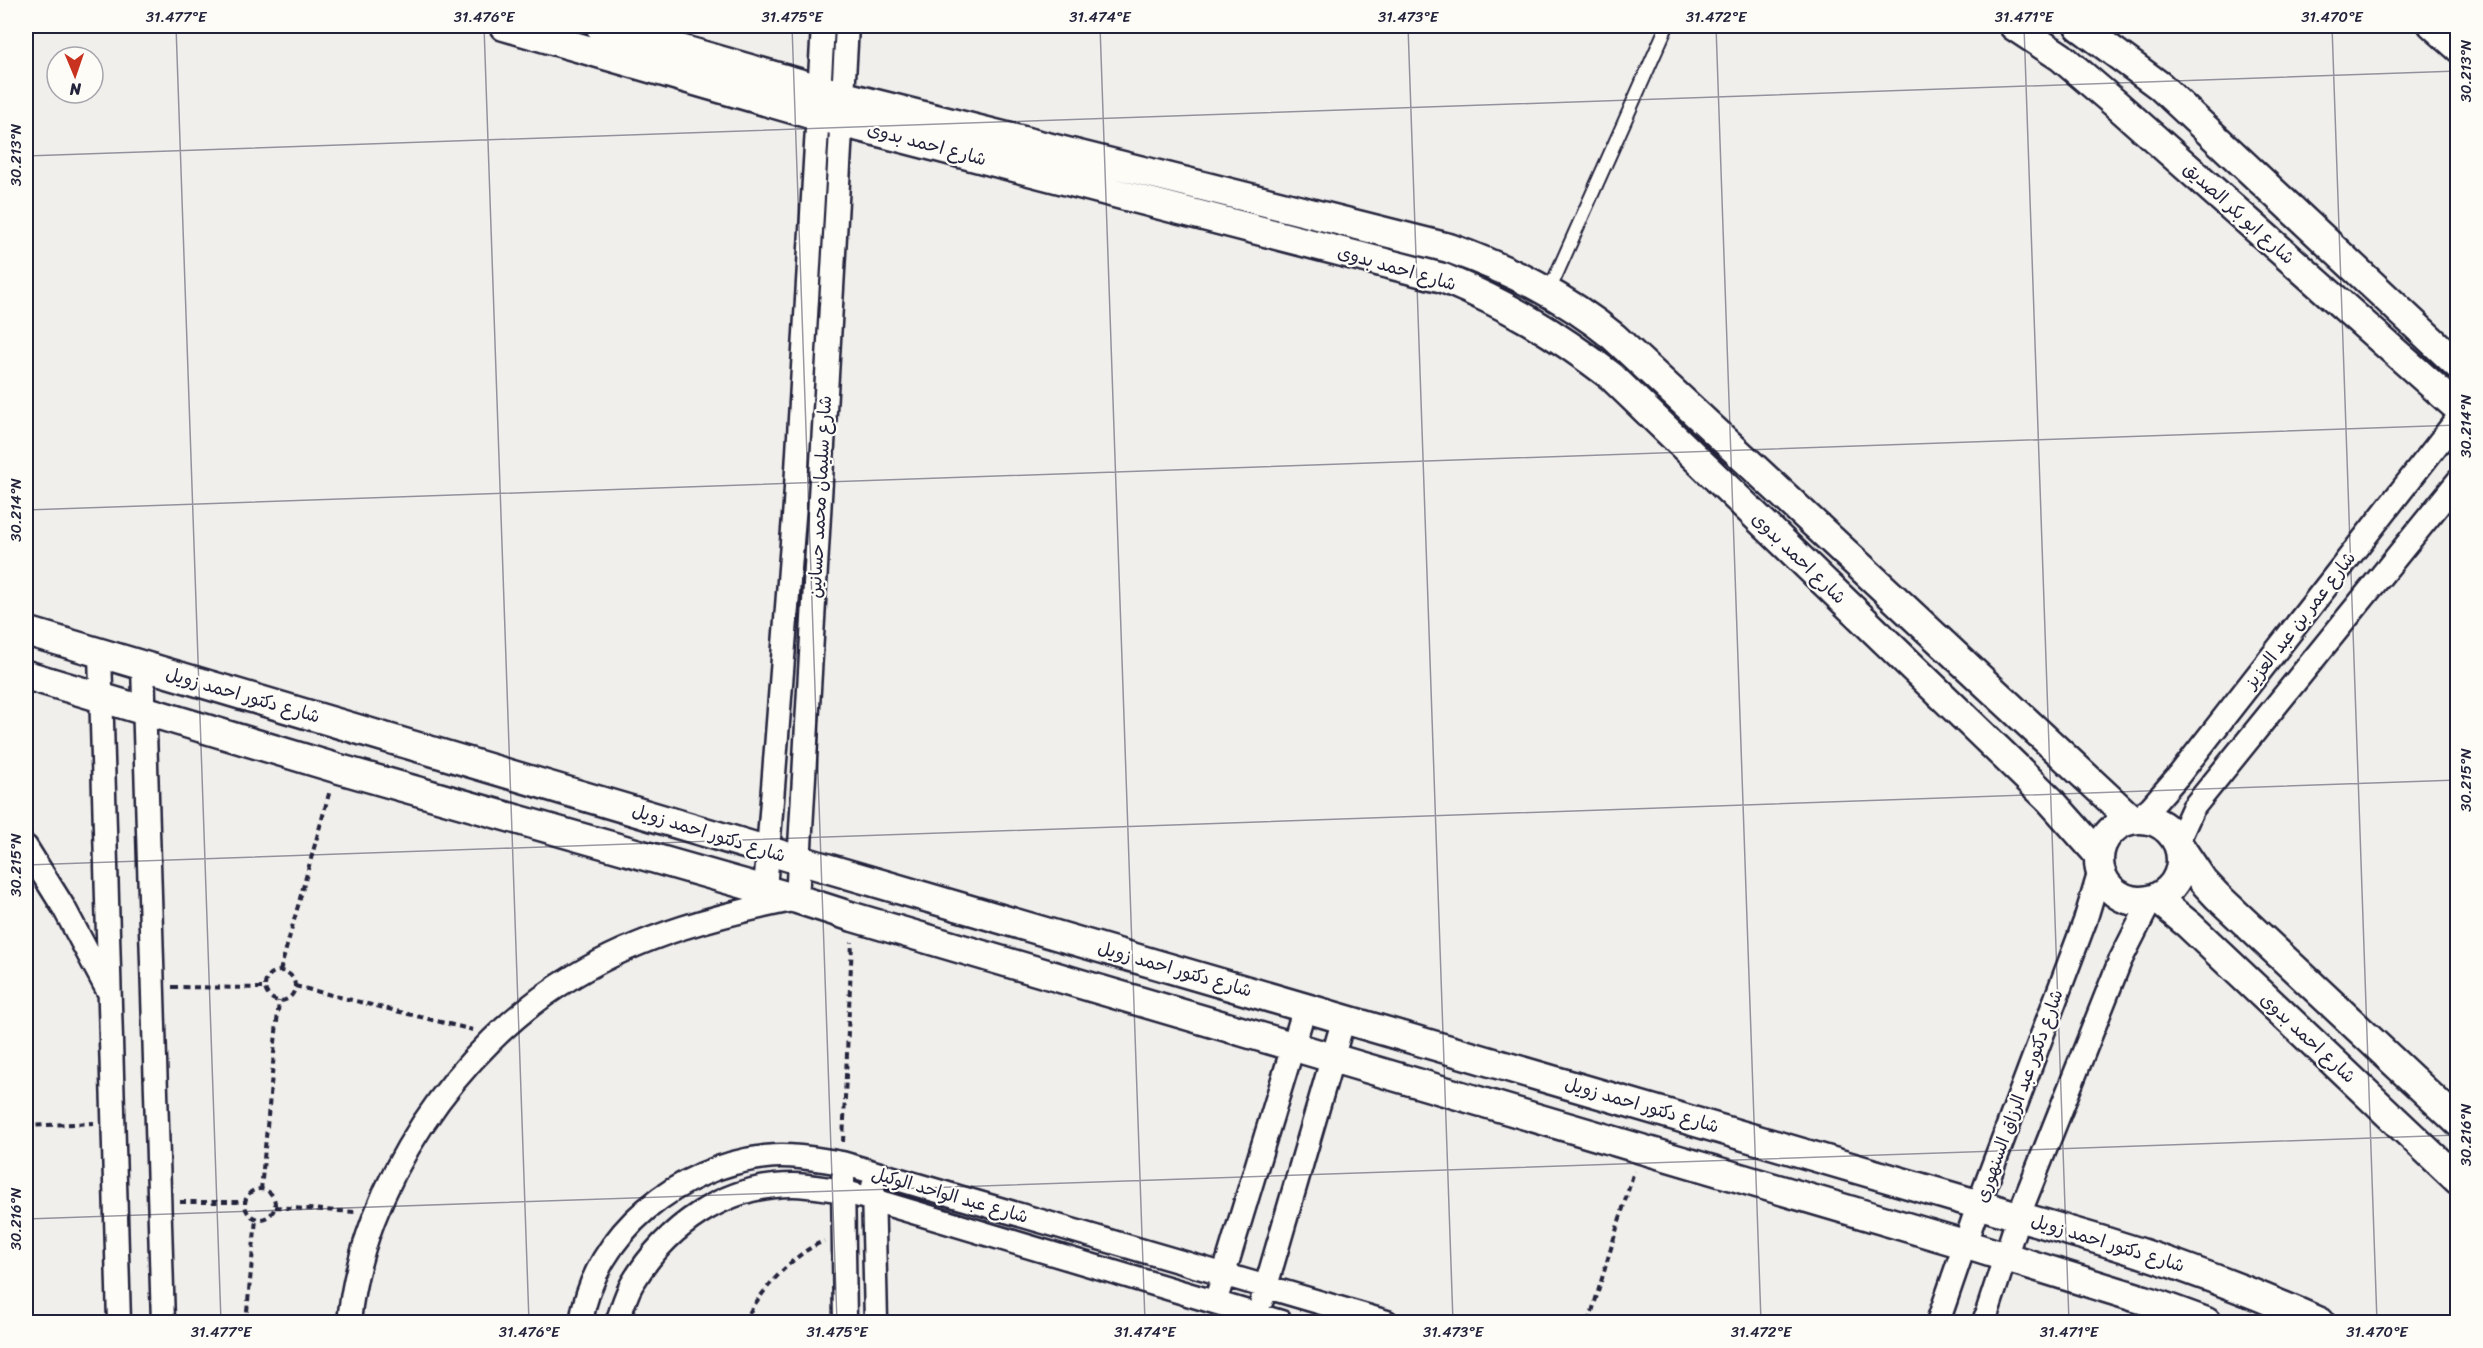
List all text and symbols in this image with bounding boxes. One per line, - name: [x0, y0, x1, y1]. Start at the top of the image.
- text: 31.477°E: [146, 4, 208, 30]
- text: 31.476°E: [454, 4, 516, 30]
- text: 31.475°E: [761, 4, 824, 30]
- text: 31.474°E: [1069, 4, 1132, 30]
- text: 31.473°E: [1378, 4, 1440, 30]
- text: 31.472°E: [1686, 4, 1748, 30]
- text: 31.471°E: [1995, 4, 2055, 30]
- text: 31.470°E: [2301, 4, 2364, 30]
- text: 30.213°N: [2453, 39, 2479, 102]
- north arrow: [45, 45, 105, 105]
- text: N: [69, 75, 83, 104]
- street label: شارع احمد بدوى: [864, 113, 990, 175]
- text: 30.213°N: [3, 123, 29, 186]
- street label: شارع ابو بكر الصديق: [2175, 154, 2303, 272]
- street label: شارع احمد بدوى: [1334, 236, 1460, 300]
- text: 30.214°N: [2453, 394, 2479, 458]
- street label: شارع سليمان محمد حسانين: [799, 395, 841, 599]
- text: 30.214°N: [3, 478, 29, 542]
- street label: شارع احمد بدوى: [1744, 504, 1854, 612]
- street label: شارع عمر بن عبد العزيز: [2234, 544, 2364, 698]
- street label: شارع دكتور احمد زويل: [162, 658, 324, 732]
- text: 30.215°N: [2453, 748, 2479, 812]
- street label: شارع دكتور احمد زويل: [628, 794, 790, 872]
- text: 30.215°N: [3, 833, 29, 897]
- street label: شارع دكتور احمد زويل: [1094, 932, 1256, 1006]
- street label: شارع دكتور عبد الرزاق السنهورى: [1965, 985, 2073, 1207]
- street label: شارع احمد بدوى: [2252, 985, 2364, 1091]
- street label: شارع دكتور احمد زويل: [1561, 1068, 1723, 1142]
- text: 30.216°N: [2453, 1103, 2479, 1166]
- street label: شارع عبد الواحد الوكيل: [868, 1157, 1032, 1233]
- text: 30.216°N: [3, 1187, 29, 1250]
- street label: شارع دكتور احمد زويل: [2027, 1204, 2189, 1282]
- text: 31.477°E: [191, 1319, 253, 1345]
- text: 31.476°E: [499, 1319, 561, 1345]
- text: 31.475°E: [806, 1319, 869, 1345]
- text: 31.474°E: [1114, 1319, 1177, 1345]
- text: 31.473°E: [1423, 1319, 1485, 1345]
- text: 31.472°E: [1731, 1319, 1793, 1345]
- text: 31.471°E: [2040, 1319, 2100, 1345]
- text: 31.470°E: [2346, 1319, 2409, 1345]

